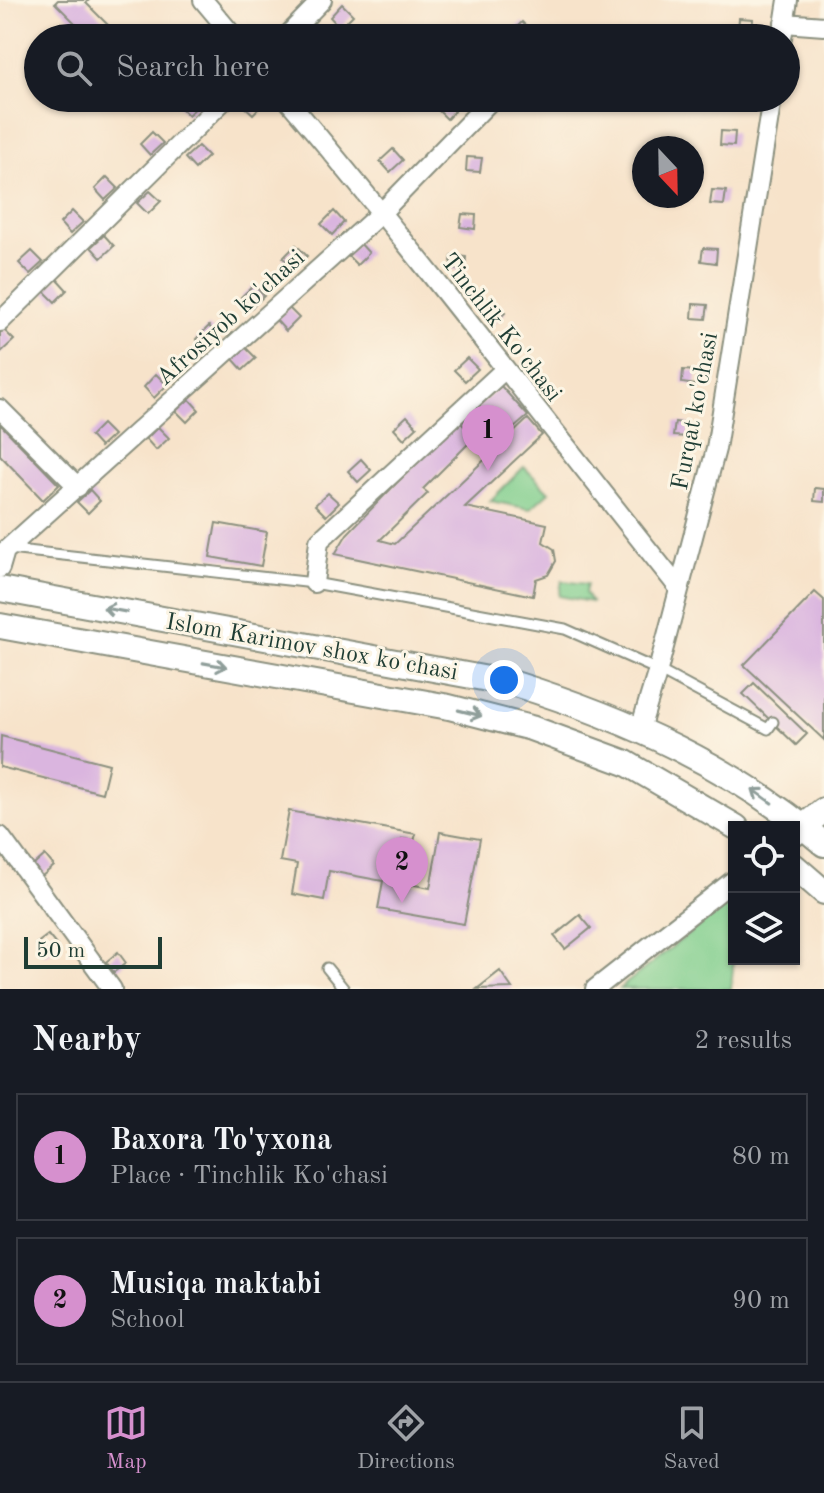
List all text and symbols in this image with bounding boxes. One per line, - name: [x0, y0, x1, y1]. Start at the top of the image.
- search box: [24, 24, 800, 112]
- icon: search: [52, 46, 96, 90]
- text: Search here: [116, 53, 270, 83]
- north arrow: [632, 136, 704, 208]
- street label: Afrosiyob ko'chasi: [153, 246, 310, 391]
- street label: Tinchlik Ko'chasi: [435, 250, 565, 407]
- street label: Furqat ko'chasi: [669, 330, 723, 492]
- pin: 1: [462, 405, 514, 471]
- one-way arrow: [102, 602, 128, 617]
- street label: Islom Karimov shox ko'chasi: [164, 610, 460, 686]
- one-way arrow: [201, 659, 227, 674]
- your location: [484, 660, 524, 700]
- one-way arrow: [457, 706, 483, 721]
- one-way arrow: [752, 788, 774, 804]
- map controls: [728, 821, 800, 965]
- button: locate: [728, 821, 800, 893]
- pin: 2: [376, 837, 428, 903]
- button: layers: [728, 893, 800, 965]
- scale bar: [24, 933, 162, 969]
- text: 50 m: [36, 940, 85, 962]
- text: Nearby: [32, 1024, 142, 1058]
- text: 2 results: [694, 1028, 792, 1054]
- text: Baxora To'yxona: [110, 1126, 332, 1156]
- text: 1: [52, 1144, 68, 1170]
- text: 80 m: [732, 1144, 790, 1170]
- text: Place · Tinchlik Ko'chasi: [110, 1163, 388, 1189]
- text: Musiqa maktabi: [110, 1270, 321, 1300]
- text: 2: [52, 1288, 68, 1314]
- text: 90 m: [732, 1288, 790, 1314]
- text: School: [110, 1307, 184, 1333]
- tab: Map: [104, 1401, 148, 1476]
- tab: Directions: [357, 1401, 455, 1476]
- tab: Saved: [664, 1401, 720, 1476]

